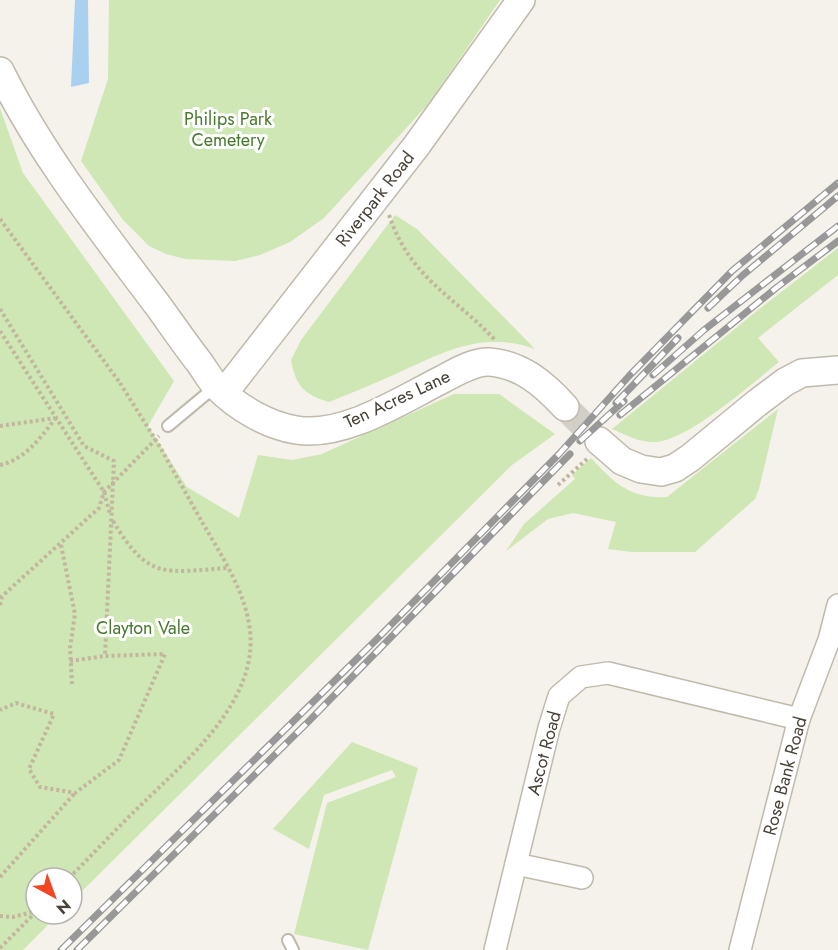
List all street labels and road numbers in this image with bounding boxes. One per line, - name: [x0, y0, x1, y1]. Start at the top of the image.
- street label: Riverpark Road: [329, 146, 421, 252]
- street label: Ten Acres Lane: [340, 363, 454, 435]
- street label: Ascot Road: [520, 708, 568, 798]
- street label: Rose Bank Road: [757, 714, 813, 838]

